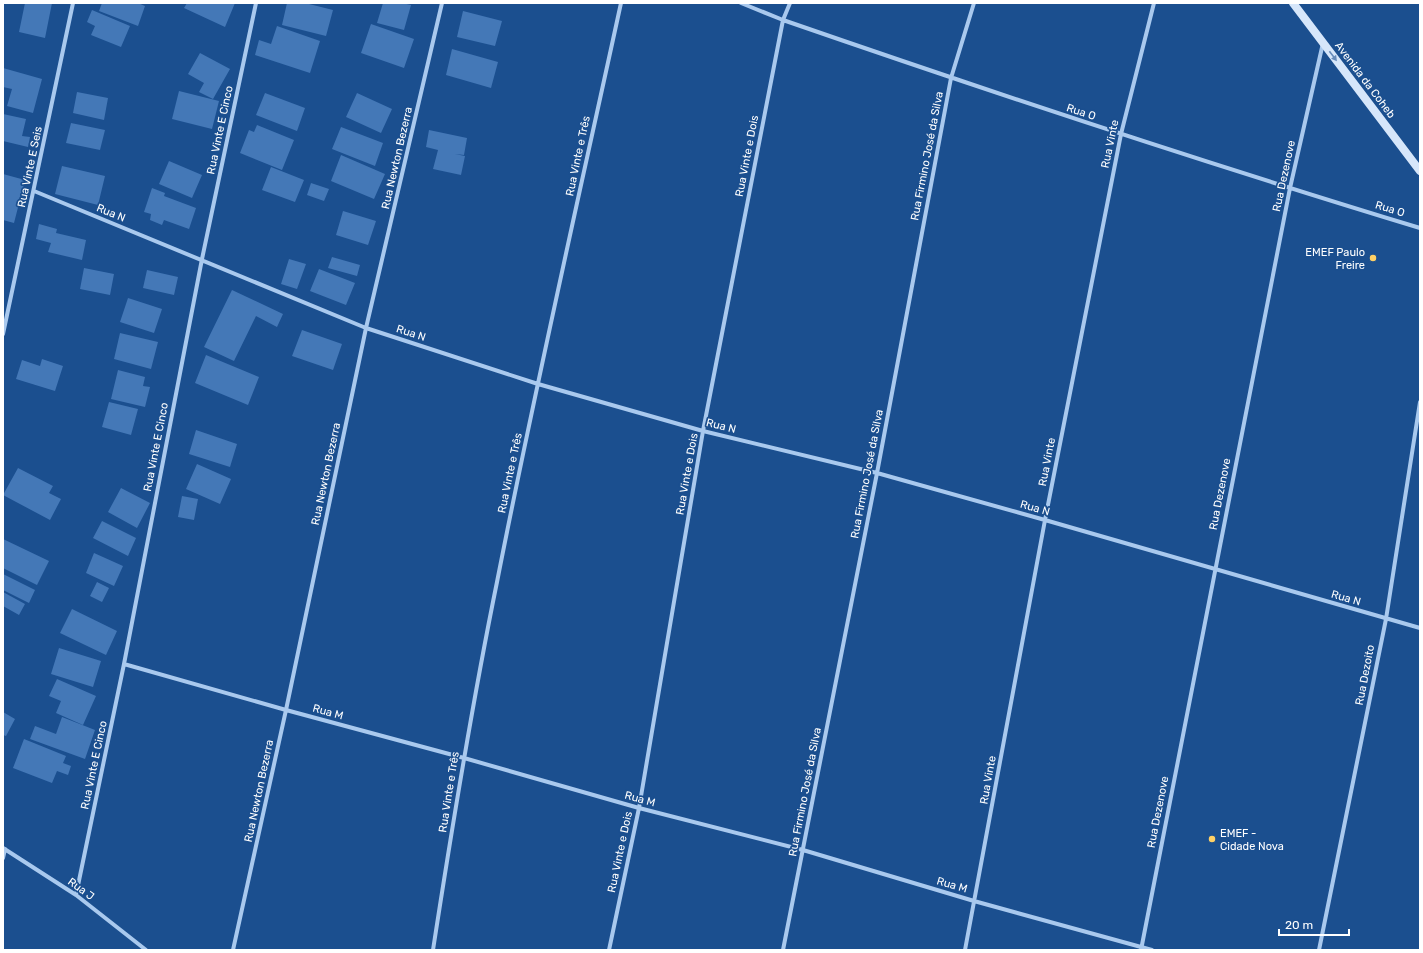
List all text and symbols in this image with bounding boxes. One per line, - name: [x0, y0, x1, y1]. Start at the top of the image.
- street label: Avenida da Coheb: [1332, 39, 1398, 121]
- one-way arrow: [1329, 51, 1337, 62]
- street label: Rua Vinte E Cinco: [204, 84, 236, 176]
- street label: Rua Firmino José da Silva: [908, 90, 946, 222]
- street label: Rua O: [1065, 101, 1097, 123]
- street label: Rua Newton Bezerra: [379, 106, 415, 210]
- street label: Rua Vinte e Três: [563, 114, 593, 197]
- street label: Rua Vinte e Dois: [733, 114, 761, 198]
- street label: Rua Vinte: [1099, 119, 1121, 169]
- street label: Rua Vinte E Seis: [15, 125, 45, 209]
- street label: Rua Dezenove: [1270, 139, 1298, 213]
- street label: Rua O: [1374, 198, 1406, 220]
- street label: Rua N: [95, 201, 127, 225]
- place label: EMEF Paulo Freire: [1305, 246, 1365, 272]
- marker: EMEF Paulo Freire: [1368, 253, 1378, 263]
- street label: Rua N: [395, 322, 427, 344]
- street label: Rua Vinte E Cinco: [141, 401, 171, 493]
- street label: Rua Firmino José da Silva: [848, 408, 886, 540]
- street label: Rua N: [705, 416, 737, 436]
- street label: Rua Newton Bezerra: [309, 422, 343, 526]
- street label: Rua Vinte e Três: [495, 431, 525, 514]
- street label: Rua Vinte e Dois: [673, 432, 701, 516]
- street label: Rua Vinte: [1036, 437, 1058, 487]
- street label: Rua Dezenove: [1207, 457, 1233, 531]
- street label: Rua N: [1019, 498, 1051, 518]
- street label: Rua N: [1330, 588, 1362, 608]
- street label: Rua Dezoito: [1353, 644, 1377, 706]
- street label: Rua M: [311, 702, 345, 722]
- street label: Rua Vinte E Cinco: [78, 719, 110, 811]
- street label: Rua Firmino José da Silva: [786, 726, 824, 858]
- street label: Rua Newton Bezerra: [242, 739, 276, 843]
- street label: Rua Vinte e Três: [436, 750, 462, 833]
- street label: Rua Vinte: [977, 755, 999, 805]
- street label: Rua Dezenove: [1145, 775, 1171, 849]
- street label: Rua M: [623, 789, 657, 809]
- street label: Rua Vinte e Dois: [605, 810, 635, 894]
- place label: EMEF - Cidade Nova: [1220, 827, 1284, 853]
- marker: EMEF - Cidade Nova: [1207, 834, 1217, 844]
- street label: Rua M: [935, 874, 969, 896]
- street label: Rua J: [65, 875, 97, 903]
- scale bar: [1279, 911, 1349, 937]
- text: 20 m: [1285, 918, 1313, 932]

